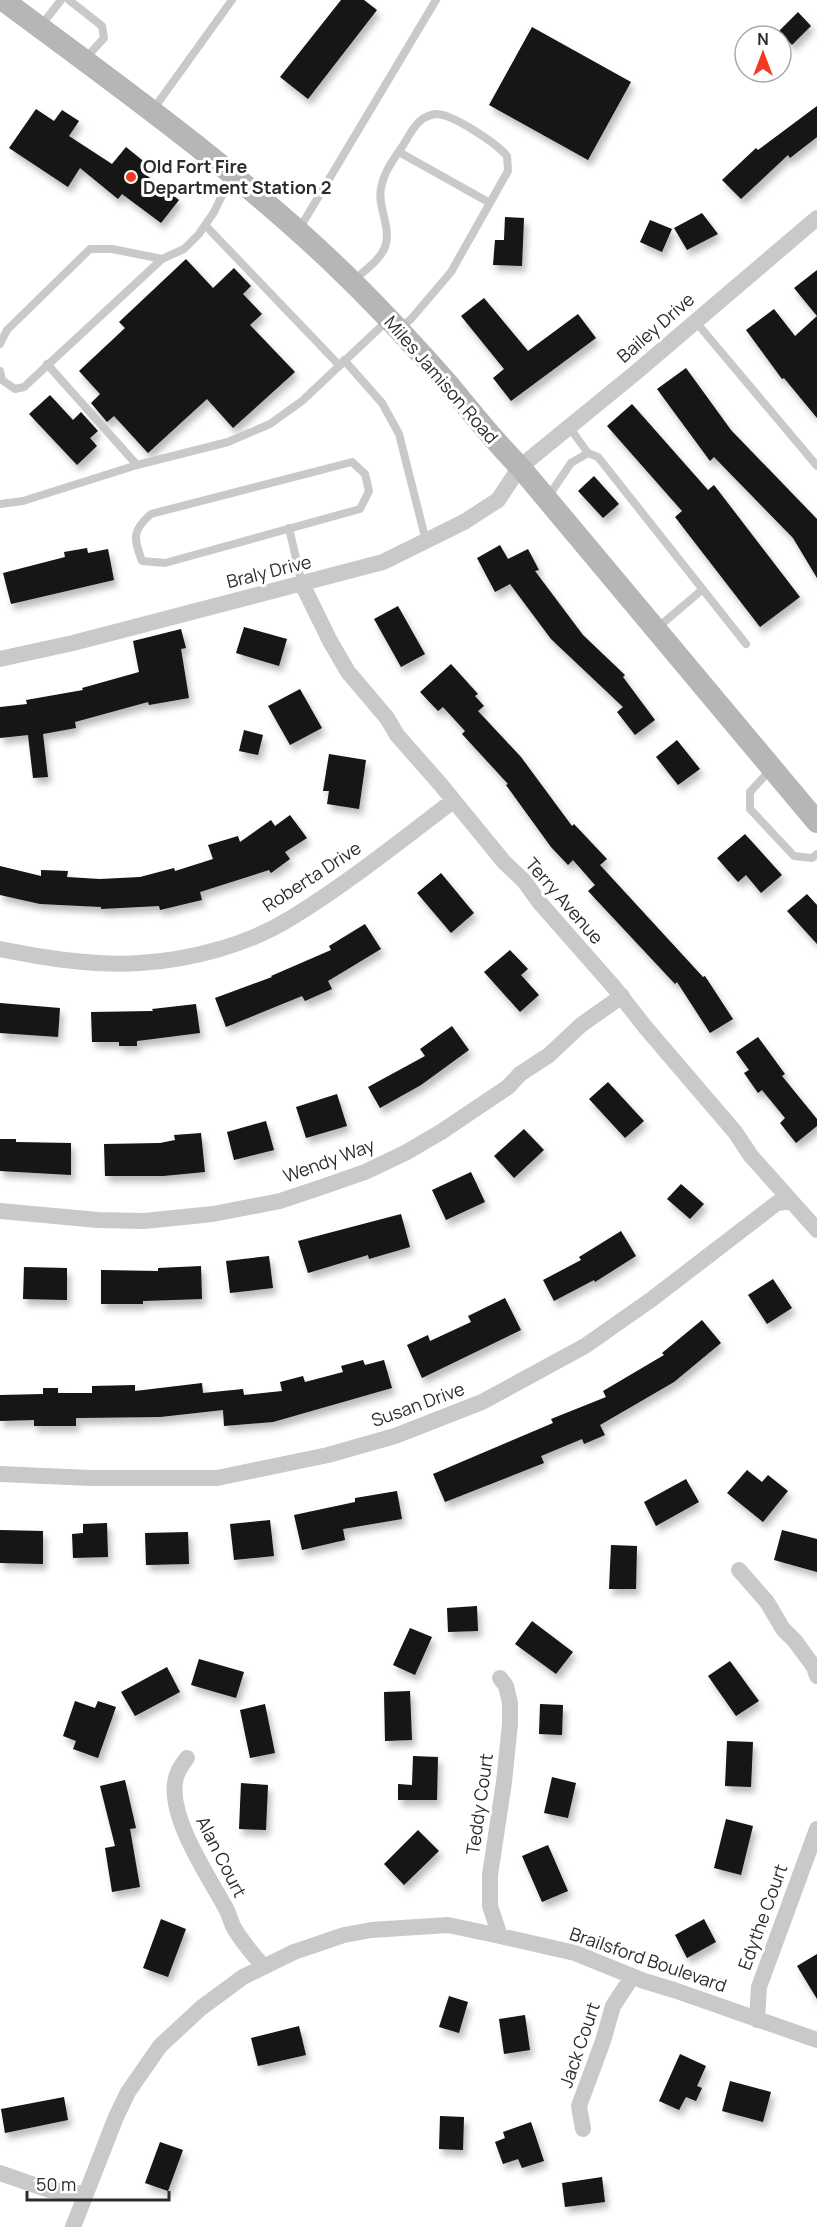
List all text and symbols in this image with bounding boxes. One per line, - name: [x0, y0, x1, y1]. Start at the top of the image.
- north arrow: [733, 24, 793, 84]
- text: N: [757, 28, 769, 50]
- place label: Old Fort Fire Department Station 2: [143, 154, 331, 199]
- marker: Old Fort Fire Department Station 2: [124, 170, 138, 184]
- street label: Bailey Drive: [612, 287, 699, 367]
- street label: Miles Jamison Road: [380, 310, 504, 448]
- street label: Braly Drive: [224, 549, 314, 593]
- street label: Roberta Drive: [258, 835, 365, 917]
- street label: Terry Avenue: [520, 852, 609, 949]
- street label: Wendy Way: [280, 1132, 378, 1188]
- street label: Susan Drive: [368, 1376, 468, 1432]
- street label: Teddy Court: [460, 1752, 498, 1856]
- street label: Alan Court: [191, 1812, 253, 1901]
- street label: Edythe Court: [732, 1860, 792, 1973]
- street label: Brailsford Boulevard: [567, 1921, 730, 1997]
- street label: Jack Court: [553, 1999, 605, 2091]
- scale bar: [27, 2164, 170, 2202]
- text: 50 m: [36, 2172, 76, 2196]

